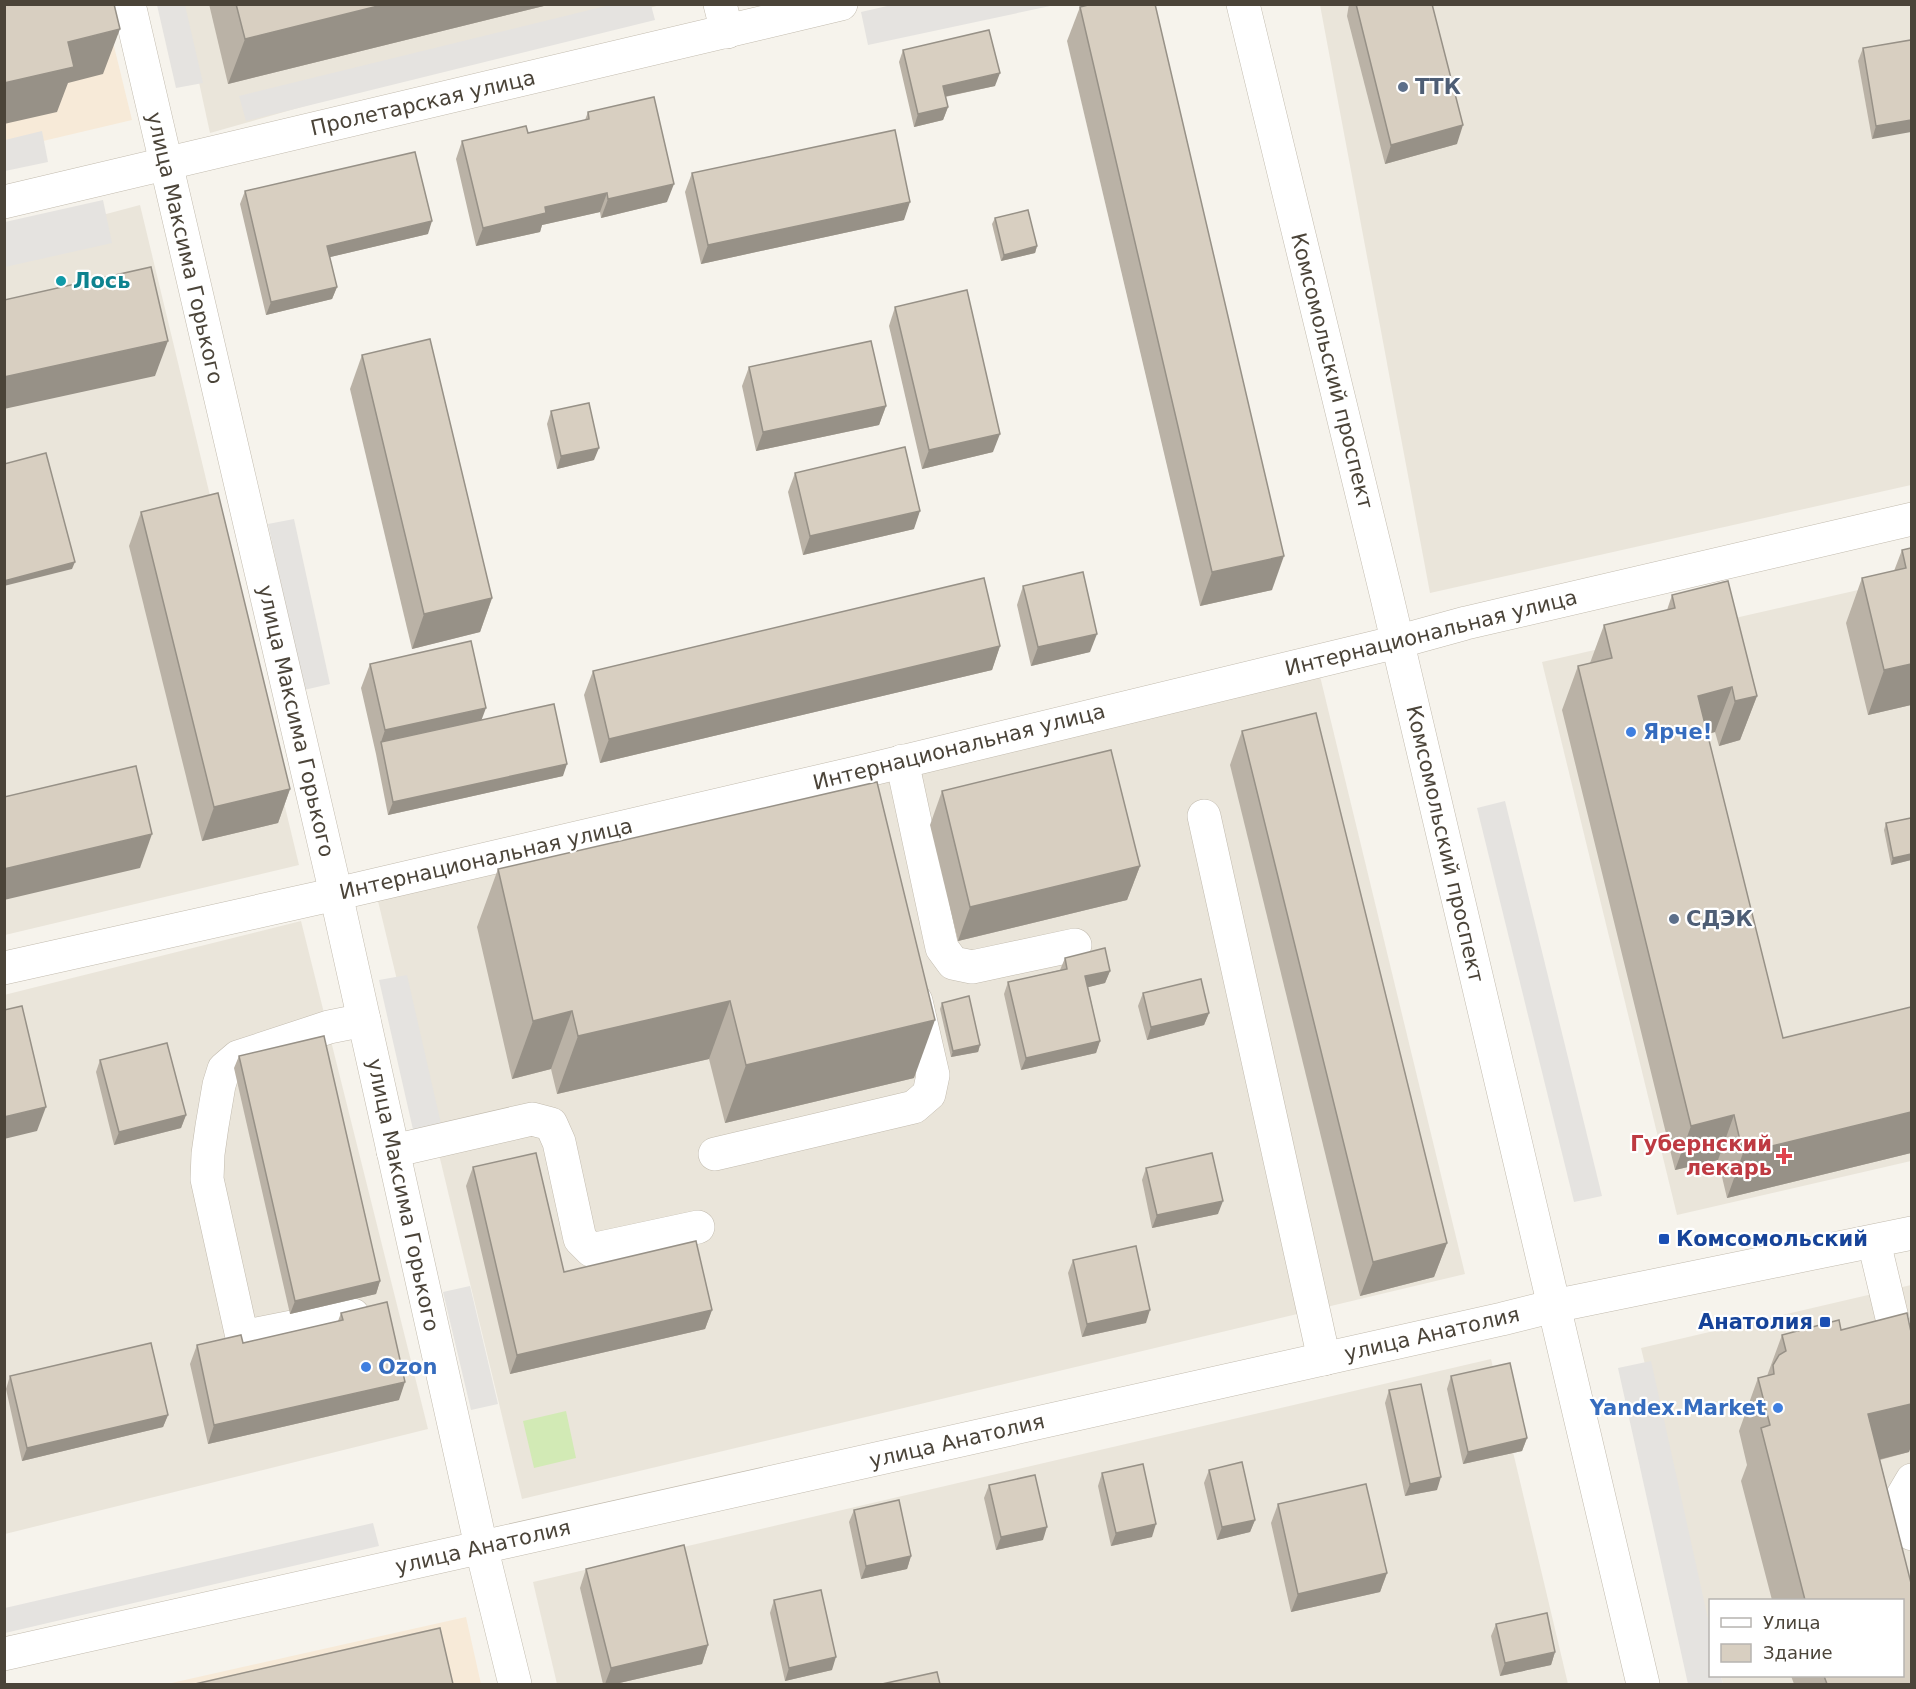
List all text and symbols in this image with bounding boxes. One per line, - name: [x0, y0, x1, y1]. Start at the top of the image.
- street label: Пролетарская улица: [308, 65, 538, 141]
- place label: ТТК: [1415, 75, 1461, 99]
- marker: ТТК: [1396, 80, 1410, 94]
- street label: улица Максима Горького: [142, 110, 228, 386]
- street label: Комсомольский проспект: [1286, 230, 1378, 512]
- place label: Лось: [73, 269, 131, 293]
- marker: Лось: [54, 274, 68, 288]
- street label: улица Максима Горького: [253, 583, 339, 859]
- street label: Интернациональная улица: [1282, 585, 1580, 681]
- street label: Интернациональная улица: [810, 699, 1108, 795]
- street label: Комсомольский проспект: [1401, 703, 1489, 985]
- place label: Ярче!: [1643, 720, 1712, 744]
- marker: Ярче!: [1624, 725, 1638, 739]
- street label: Интернациональная улица: [337, 814, 635, 904]
- place label: СДЭК: [1686, 907, 1753, 931]
- marker: СДЭК: [1667, 912, 1681, 926]
- street label: улица Максима Горького: [362, 1056, 444, 1334]
- place label: Губернский лекарь: [1630, 1132, 1772, 1180]
- marker: Губернский лекарь: [1777, 1149, 1791, 1163]
- place label: Комсомольский: [1676, 1227, 1868, 1251]
- marker: Комсомольский: [1657, 1232, 1671, 1246]
- street label: улица Анатолия: [1342, 1302, 1522, 1366]
- place label: Анатолия: [1698, 1310, 1813, 1334]
- marker: Анатолия: [1818, 1315, 1832, 1329]
- place label: Ozon: [378, 1355, 437, 1379]
- marker: Ozon: [359, 1360, 373, 1374]
- place label: Yandex.Market: [1589, 1396, 1766, 1420]
- marker: Yandex.Market: [1771, 1401, 1785, 1415]
- street label: улица Анатолия: [867, 1409, 1047, 1473]
- street label: улица Анатолия: [393, 1515, 573, 1579]
- legend: [1709, 1599, 1904, 1677]
- text: Улица: [1763, 1612, 1820, 1633]
- text: Здание: [1763, 1642, 1833, 1663]

